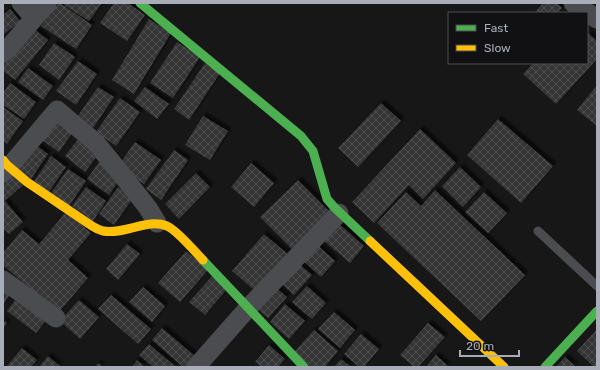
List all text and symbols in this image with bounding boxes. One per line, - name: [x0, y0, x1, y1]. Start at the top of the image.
- legend: [448, 12, 588, 64]
- text: Fast: [484, 21, 508, 35]
- text: Slow: [484, 41, 511, 55]
- scale bar: [460, 332, 519, 358]
- text: 20 m: [466, 339, 494, 353]

